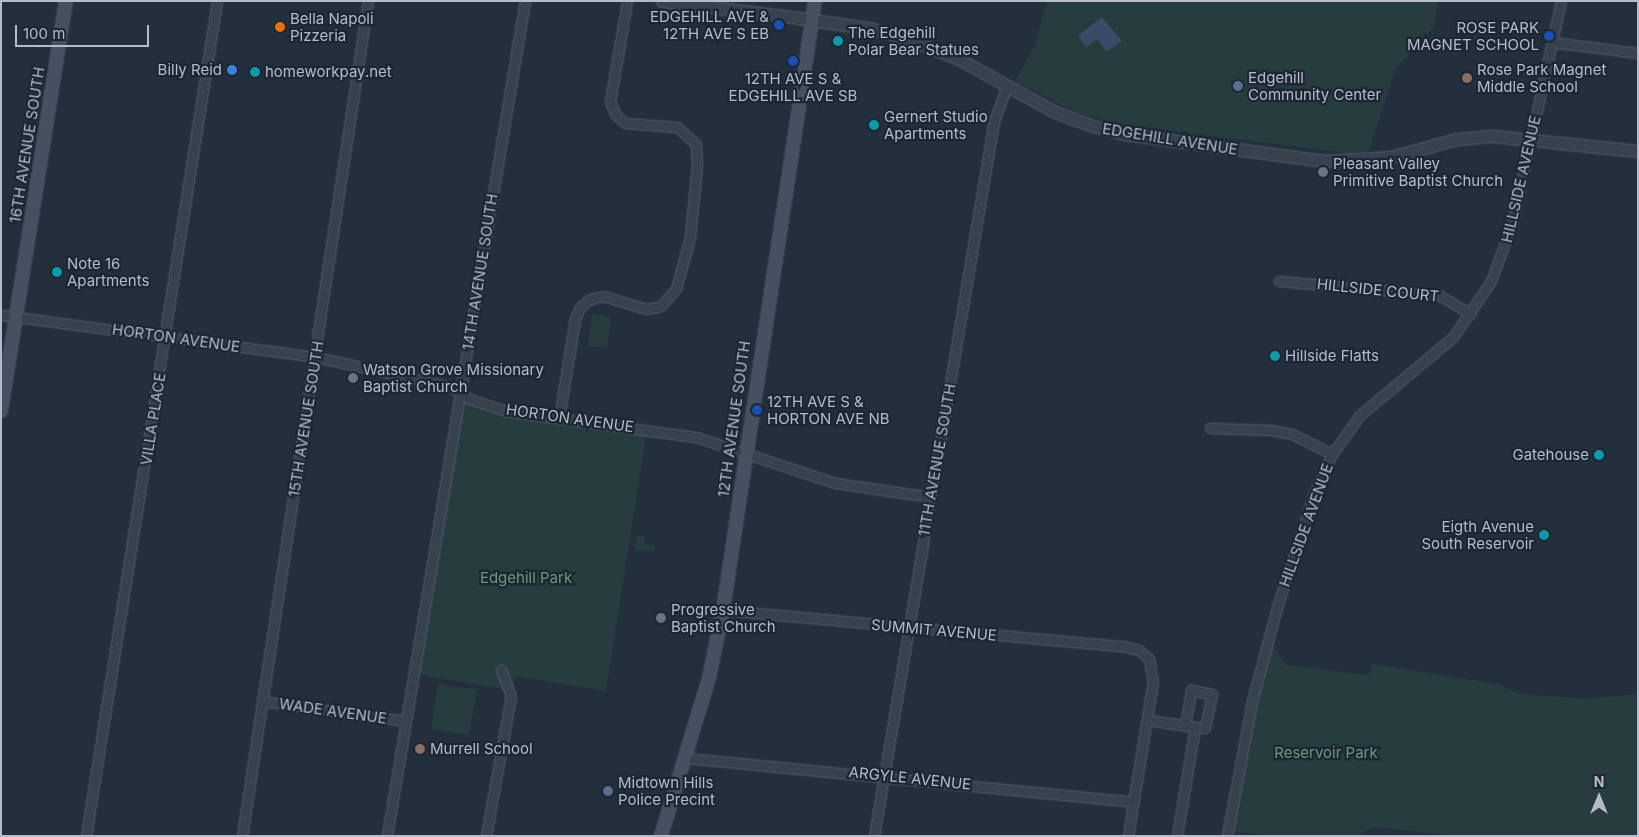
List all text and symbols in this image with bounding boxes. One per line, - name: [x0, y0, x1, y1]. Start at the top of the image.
- place label: EDGEHILL AVE & 12TH AVE S EB: [650, 7, 769, 42]
- place label: Bella Napoli Pizzeria: [290, 9, 374, 44]
- scale bar: [18, 15, 151, 47]
- place label: ROSE PARK MAGNET SCHOOL: [1407, 18, 1539, 53]
- marker: EDGEHILL AVE & 12TH AVE S EB: [773, 19, 785, 31]
- marker: Bella Napoli Pizzeria: [274, 21, 286, 33]
- place label: The Edgehill Polar Bear Statues: [848, 23, 979, 58]
- text: 100 m: [23, 24, 65, 43]
- marker: ROSE PARK MAGNET SCHOOL: [1543, 30, 1555, 42]
- marker: The Edgehill Polar Bear Statues: [832, 35, 844, 47]
- marker: 12TH AVE S & EDGEHILL AVE SB: [787, 55, 799, 67]
- place label: Rose Park Magnet Middle School: [1477, 60, 1606, 95]
- place label: Billy Reid: [158, 61, 222, 79]
- place label: homeworkpay.net: [265, 63, 392, 81]
- marker: Billy Reid: [226, 64, 238, 76]
- street label: 16TH AVENUE SOUTH: [6, 66, 48, 224]
- marker: homeworkpay.net: [249, 66, 261, 78]
- place label: Edgehill Community Center: [1248, 68, 1381, 103]
- place label: 12TH AVE S & EDGEHILL AVE SB: [729, 69, 857, 104]
- marker: Rose Park Magnet Middle School: [1461, 72, 1473, 84]
- marker: Edgehill Community Center: [1232, 80, 1244, 92]
- place label: Gernert Studio Apartments: [884, 107, 988, 142]
- street label: HILLSIDE AVENUE: [1498, 114, 1544, 244]
- marker: Gernert Studio Apartments: [868, 119, 880, 131]
- street label: EDGEHILL AVENUE: [1101, 119, 1239, 159]
- place label: Pleasant Valley Primitive Baptist Church: [1333, 154, 1503, 189]
- marker: Pleasant Valley Primitive Baptist Church: [1317, 166, 1329, 178]
- street label: 14TH AVENUE SOUTH: [459, 192, 501, 352]
- place label: Note 16 Apartments: [67, 254, 149, 289]
- marker: Note 16 Apartments: [51, 266, 63, 278]
- street label: HILLSIDE COURT: [1316, 275, 1440, 305]
- street label: HORTON AVENUE: [111, 320, 241, 356]
- street label: 15TH AVENUE SOUTH: [285, 340, 327, 498]
- street label: 12TH AVENUE SOUTH: [714, 340, 754, 498]
- place label: Hillside Flatts: [1285, 347, 1379, 365]
- marker: Hillside Flatts: [1269, 350, 1281, 362]
- place label: Watson Grove Missionary Baptist Church: [363, 360, 544, 395]
- street label: VILLA PLACE: [137, 371, 169, 467]
- marker: Watson Grove Missionary Baptist Church: [347, 372, 359, 384]
- street label: 11TH AVENUE SOUTH: [915, 382, 959, 538]
- place label: 12TH AVE S & HORTON AVE NB: [767, 392, 890, 427]
- street label: HORTON AVENUE: [505, 400, 635, 436]
- marker: 12TH AVE S & HORTON AVE NB: [751, 404, 763, 416]
- place label: Gatehouse: [1512, 446, 1589, 464]
- marker: Gatehouse: [1593, 449, 1605, 461]
- street label: HILLSIDE AVENUE: [1275, 461, 1337, 589]
- place label: Eigth Avenue South Reservoir: [1421, 517, 1534, 552]
- marker: Eigth Avenue South Reservoir: [1538, 529, 1550, 541]
- park label: Edgehill Park: [480, 569, 572, 587]
- place label: Progressive Baptist Church: [671, 600, 776, 635]
- marker: Progressive Baptist Church: [655, 612, 667, 624]
- street label: SUMMIT AVENUE: [870, 616, 998, 644]
- street label: WADE AVENUE: [278, 695, 388, 727]
- place label: Murrell School: [430, 740, 533, 758]
- marker: Murrell School: [414, 743, 426, 755]
- park label: Reservoir Park: [1274, 744, 1378, 762]
- street label: ARGYLE AVENUE: [848, 763, 972, 793]
- north arrow: [1574, 772, 1624, 822]
- place label: Midtown Hills Police Precint: [618, 773, 715, 808]
- text: N: [1594, 773, 1604, 790]
- marker: Midtown Hills Police Precint: [602, 785, 614, 797]

